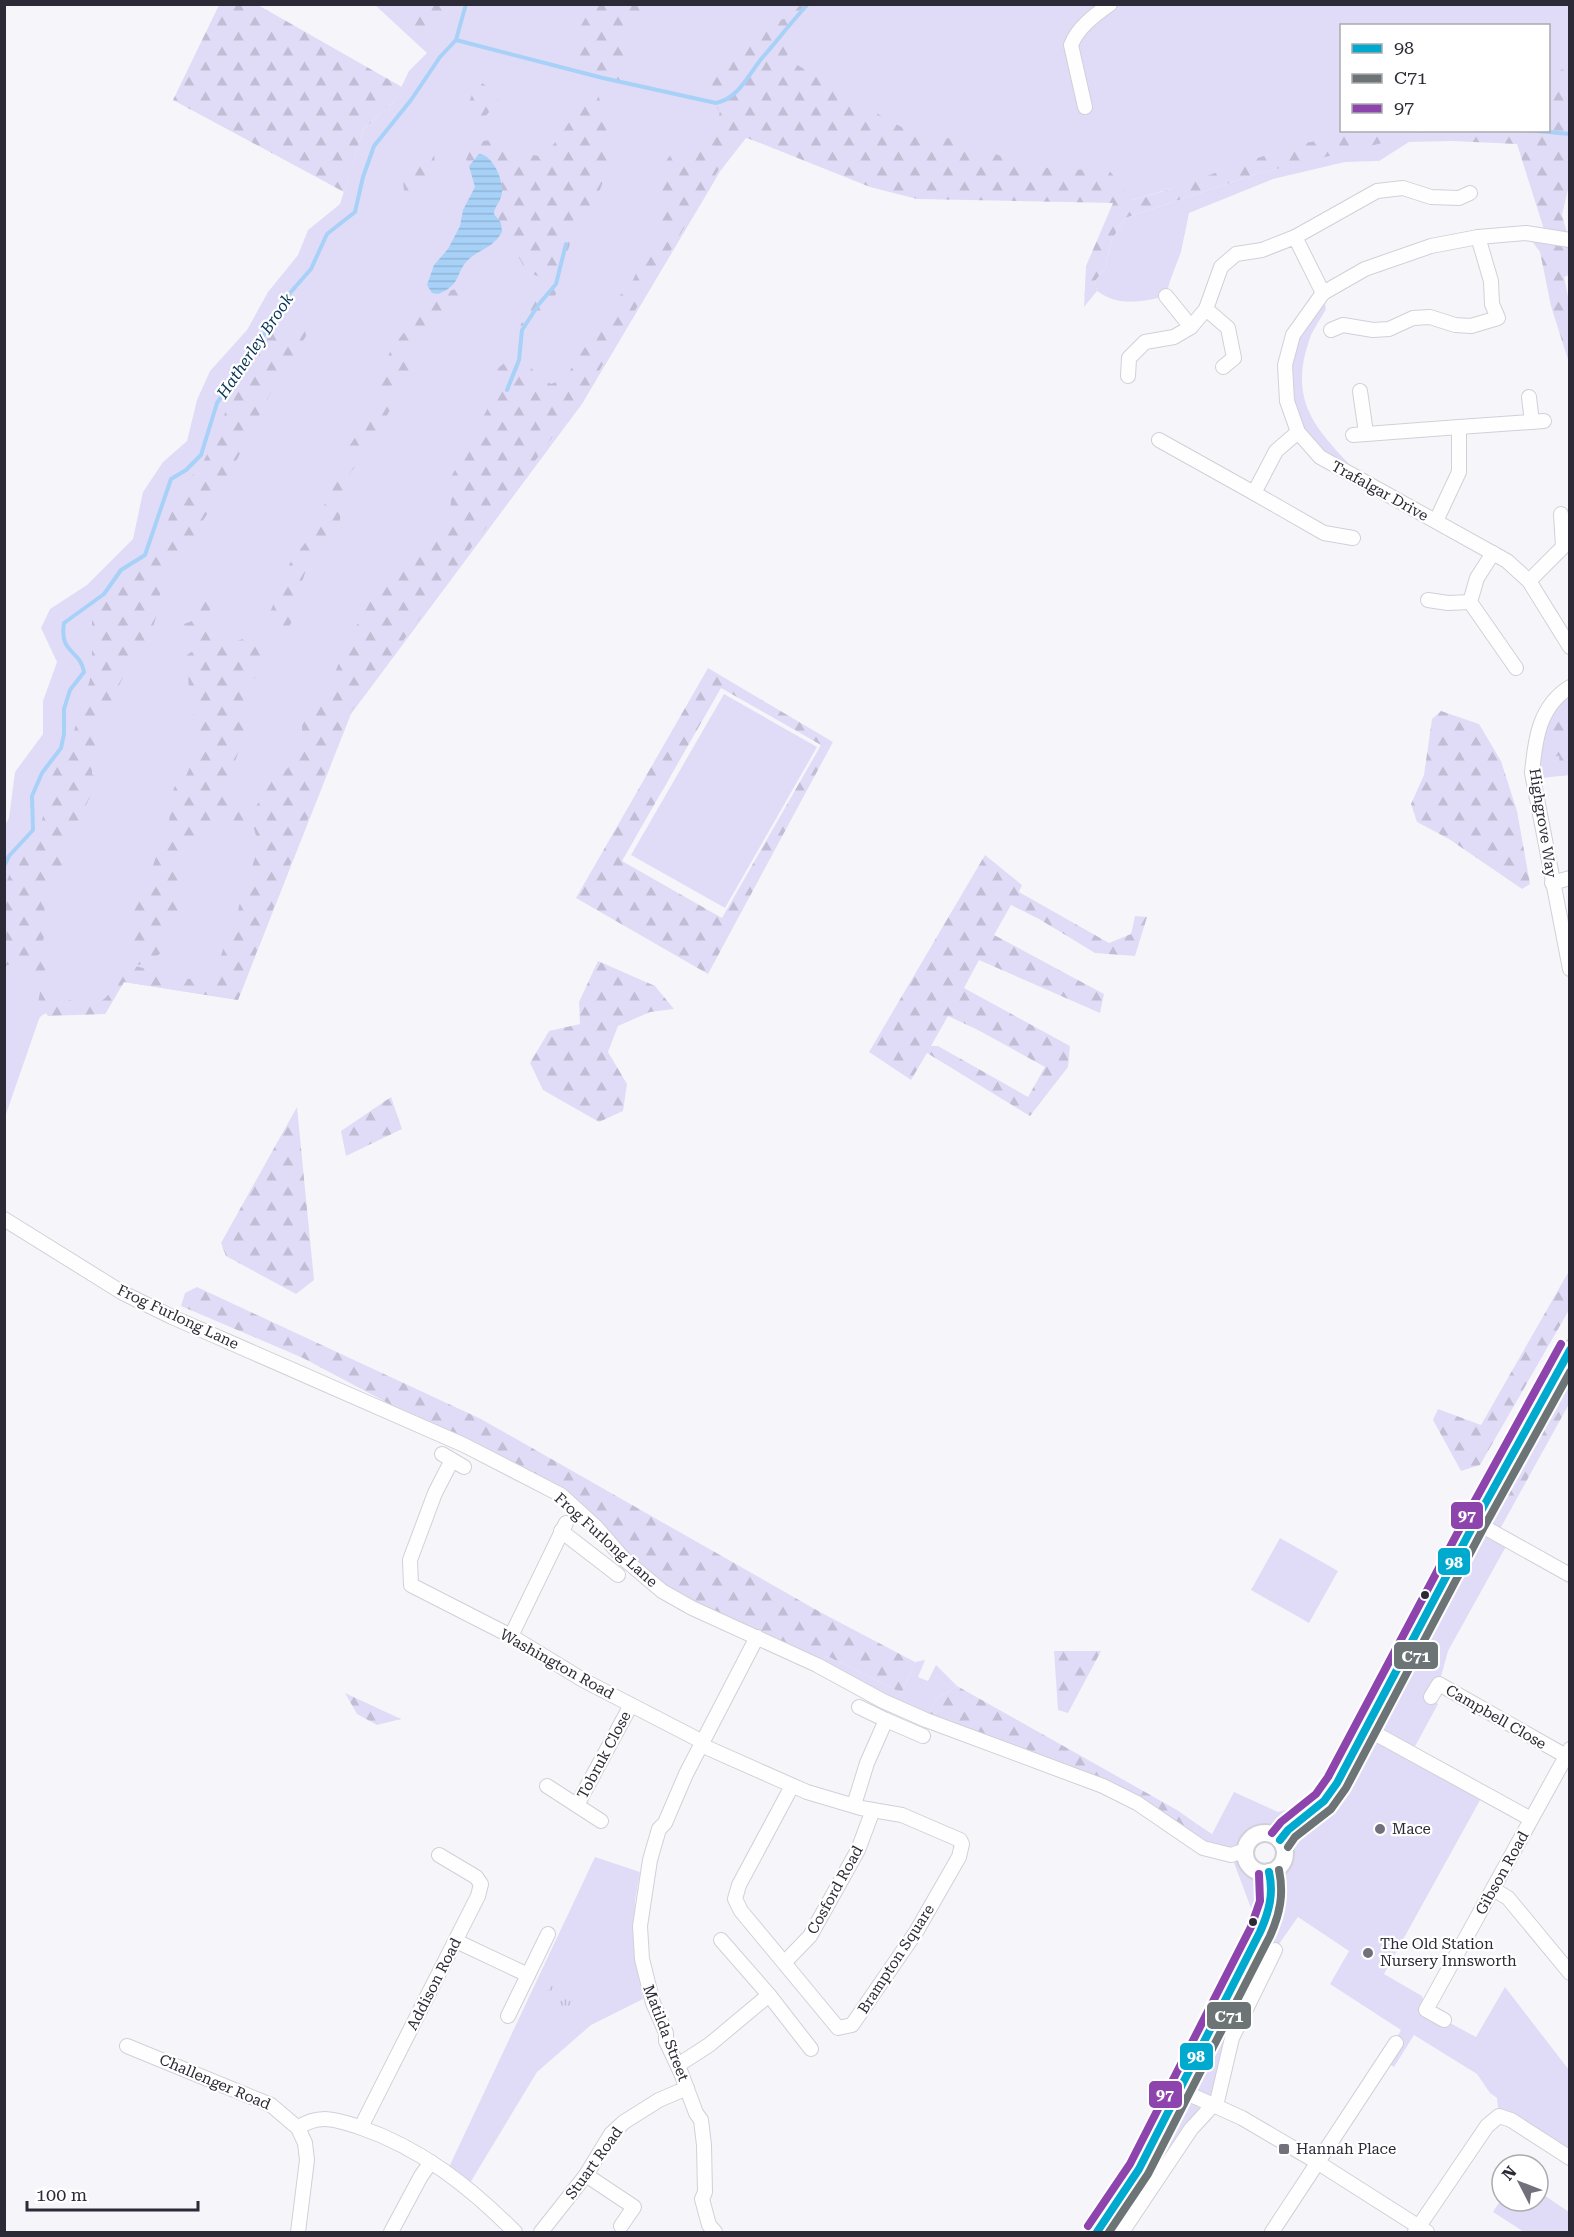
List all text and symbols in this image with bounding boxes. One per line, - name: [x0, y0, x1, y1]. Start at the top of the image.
- legend: [1340, 24, 1550, 132]
- text: 98: [1394, 37, 1414, 58]
- text: C71: [1394, 67, 1427, 88]
- text: 97: [1394, 97, 1414, 118]
- water label: Hatherley Brook: [212, 290, 297, 403]
- street label: Trafalgar Drive: [1328, 457, 1432, 525]
- street label: Highgrove Way: [1525, 767, 1561, 879]
- street label: Frog Furlong Lane: [114, 1281, 242, 1353]
- street label: Frog Furlong Lane: [551, 1489, 661, 1591]
- line badge: 97: [1450, 1501, 1484, 1530]
- text: 97: [1458, 1506, 1476, 1525]
- line badge: 98: [1437, 1547, 1471, 1576]
- text: 98: [1445, 1553, 1463, 1572]
- unlabelled marker: [1419, 1589, 1431, 1601]
- street label: Washington Road: [497, 1625, 618, 1703]
- line badge: C71: [1393, 1641, 1439, 1670]
- text: C71: [1401, 1647, 1431, 1666]
- street label: Campbell Close: [1443, 1681, 1549, 1753]
- street label: Tobruk Close: [573, 1708, 635, 1802]
- place label: Mace: [1392, 1820, 1431, 1838]
- marker: Mace: [1373, 1822, 1387, 1836]
- street label: Gibson Road: [1472, 1828, 1533, 1918]
- street label: Cosford Road: [803, 1842, 867, 1937]
- street label: Brampton Square: [854, 1901, 938, 2017]
- unlabelled marker: [1247, 1916, 1259, 1928]
- street label: Addison Road: [403, 1935, 465, 2033]
- place label: The Old Station Nursery Innsworth: [1380, 1935, 1517, 1970]
- marker: The Old Station Nursery Innsworth: [1361, 1946, 1375, 1960]
- street label: Matilda Street: [639, 1982, 693, 2084]
- line badge: C71: [1206, 2001, 1252, 2030]
- text: C71: [1214, 2007, 1244, 2026]
- line badge: 98: [1179, 2042, 1214, 2071]
- text: 98: [1187, 2047, 1205, 2066]
- street label: Challenger Road: [157, 2050, 274, 2114]
- line badge: 97: [1148, 2080, 1183, 2109]
- text: 97: [1156, 2085, 1174, 2104]
- street label: Stuart Road: [562, 2123, 626, 2203]
- place label: Hannah Place: [1296, 2140, 1396, 2158]
- marker: Hannah Place: [1277, 2142, 1291, 2156]
- north arrow: [1490, 2153, 1550, 2213]
- text: N: [1498, 2162, 1520, 2184]
- scale bar: [27, 2174, 198, 2212]
- text: 100 m: [36, 2184, 87, 2205]

